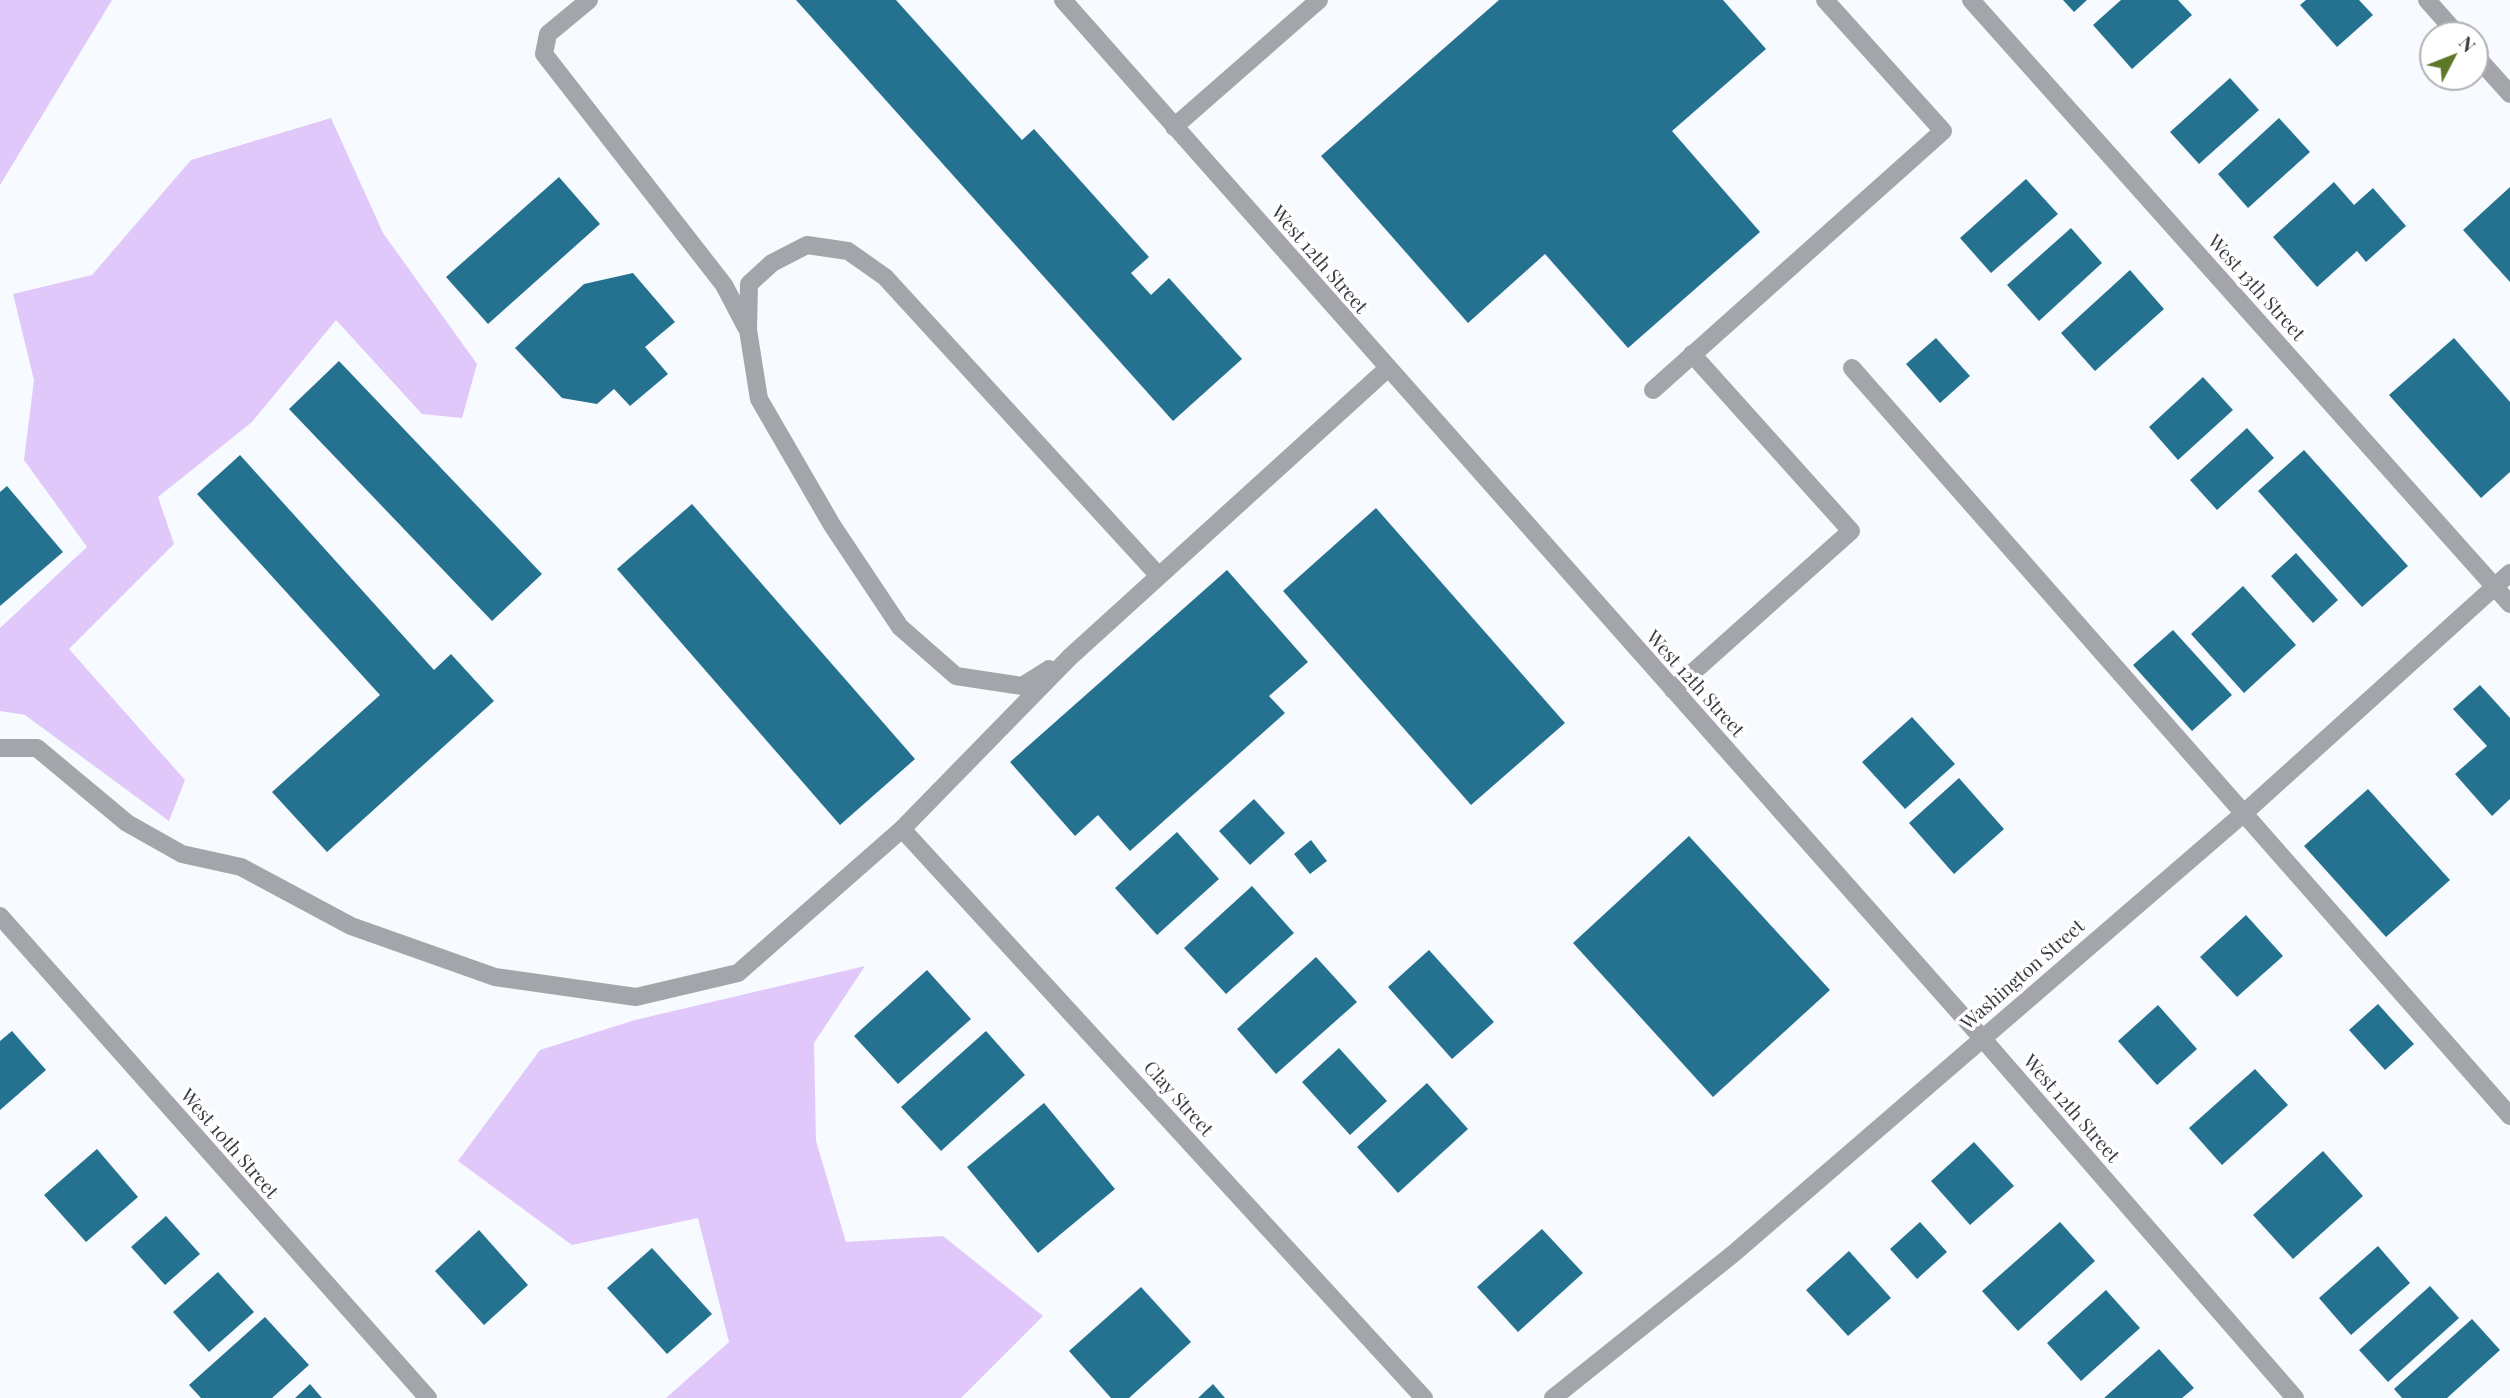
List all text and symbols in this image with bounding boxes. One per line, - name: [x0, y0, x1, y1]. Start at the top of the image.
- north arrow: [2419, 21, 2489, 91]
- text: N: [2454, 29, 2482, 57]
- street label: West 12th Street: [1266, 201, 1372, 319]
- street label: West 13th Street: [2203, 230, 2309, 346]
- street label: West 12th Street: [1641, 626, 1749, 742]
- street label: Washington Street: [1957, 915, 2089, 1035]
- street label: West 12th Street: [2018, 1050, 2124, 1168]
- street label: Clay Street: [1138, 1057, 1218, 1141]
- street label: West 10th Street: [175, 1085, 283, 1203]

